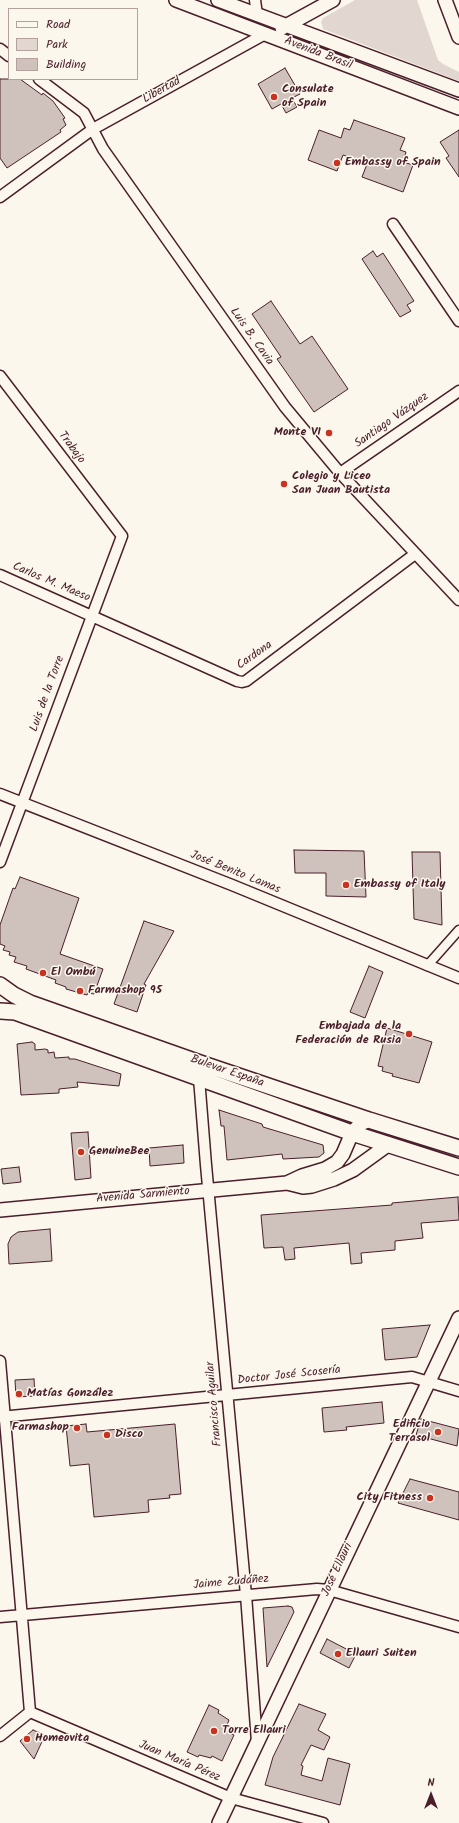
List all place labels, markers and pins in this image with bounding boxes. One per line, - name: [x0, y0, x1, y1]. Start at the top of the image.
- place label: Consulate of Spain: [282, 83, 334, 111]
- marker: Consulate of Spain: [269, 92, 279, 102]
- place label: Embassy of Spain: [345, 156, 441, 170]
- marker: Embassy of Spain: [332, 158, 342, 168]
- place label: Monte VI: [274, 426, 321, 440]
- marker: Monte VI: [324, 428, 334, 438]
- place label: Colegio y Liceo San Juan Bautista: [292, 470, 390, 498]
- marker: Colegio y Liceo San Juan Bautista: [279, 479, 289, 489]
- place label: Embassy of Italy: [354, 878, 445, 892]
- marker: Embassy of Italy: [341, 880, 351, 890]
- place label: El Ombú: [51, 966, 95, 980]
- marker: El Ombú: [38, 968, 48, 978]
- place label: Farmashop 95: [88, 984, 162, 998]
- marker: Farmashop 95: [75, 986, 85, 996]
- place label: Embajada de la Federación de Rusia: [295, 1020, 401, 1048]
- marker: Embajada de la Federación de Rusia: [404, 1029, 414, 1039]
- place label: GenuineBee: [89, 1145, 149, 1159]
- marker: GenuineBee: [76, 1147, 86, 1157]
- place label: Matías González: [27, 1387, 113, 1401]
- marker: Matías González: [14, 1389, 24, 1399]
- place label: Edificio Terrasol: [389, 1418, 430, 1446]
- place label: Farmashop: [12, 1421, 69, 1435]
- marker: Farmashop: [72, 1423, 82, 1433]
- marker: Edificio Terrasol: [433, 1427, 443, 1437]
- place label: Disco: [115, 1428, 143, 1442]
- marker: Disco: [102, 1430, 112, 1440]
- place label: City Fitness: [356, 1491, 422, 1505]
- marker: City Fitness: [425, 1493, 435, 1503]
- place label: Ellauri Suiten: [346, 1647, 417, 1661]
- marker: Ellauri Suiten: [333, 1649, 343, 1659]
- place label: Torre Ellauri: [222, 1724, 286, 1738]
- marker: Torre Ellauri: [209, 1726, 219, 1736]
- place label: Homeovita: [35, 1732, 89, 1746]
- marker: Homeovita: [22, 1734, 32, 1744]

